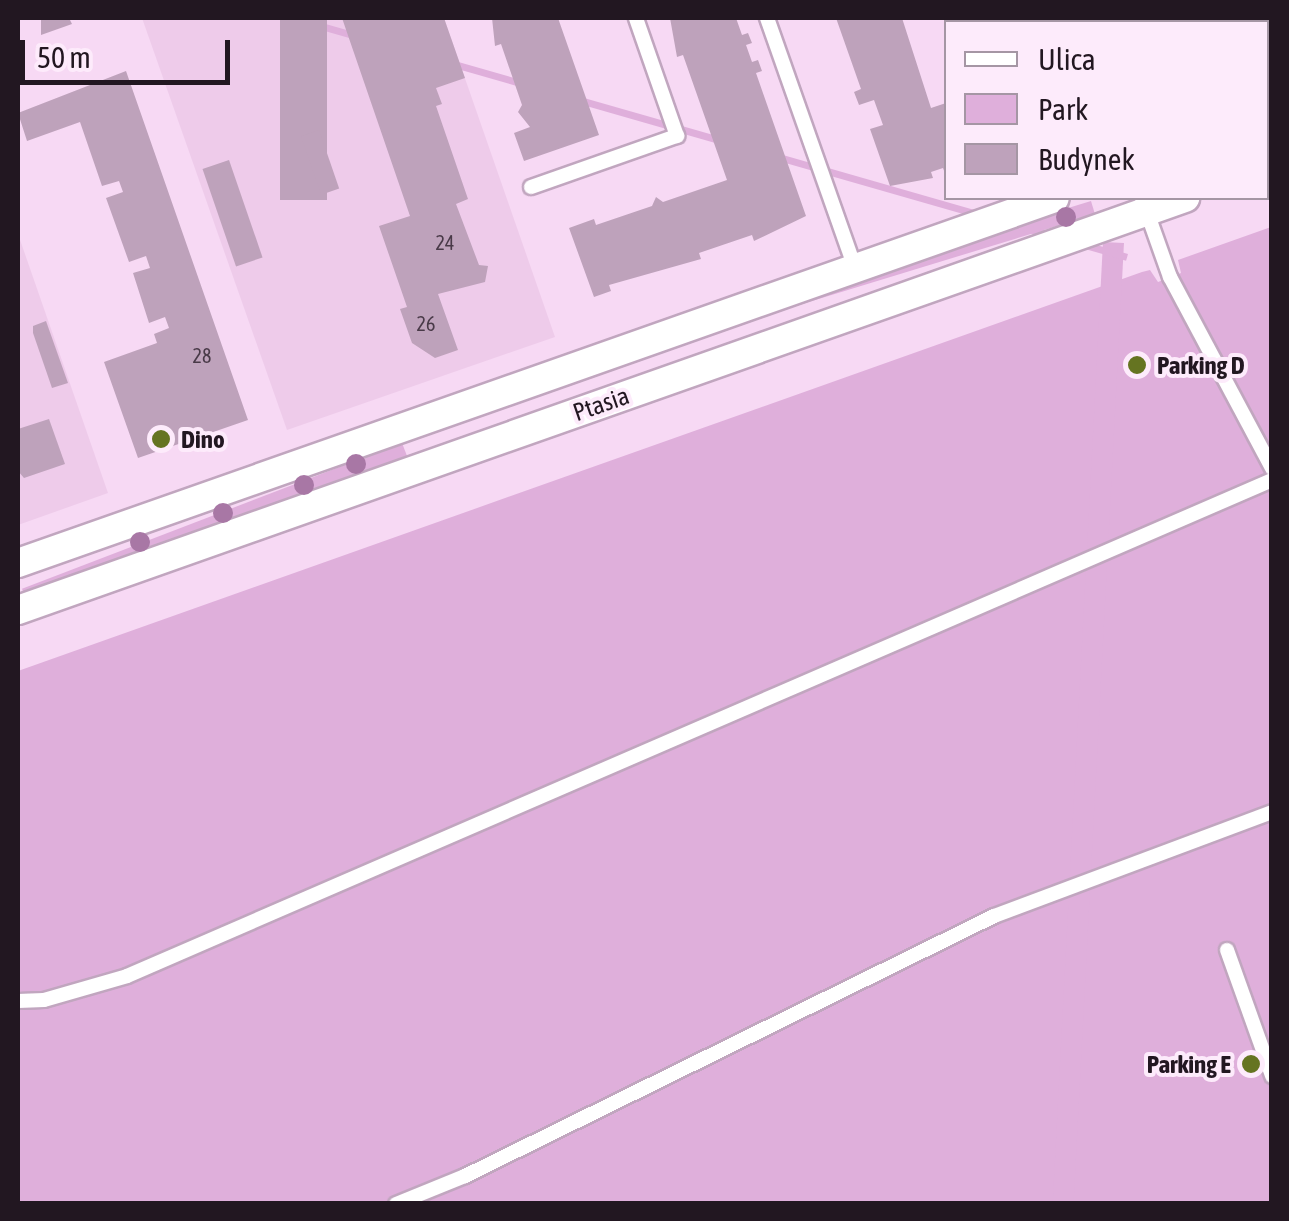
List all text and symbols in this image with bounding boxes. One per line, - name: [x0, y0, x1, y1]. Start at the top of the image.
- scale bar: [25, 20, 235, 82]
- legend: [944, 20, 1269, 200]
- text: 50 m: [37, 40, 91, 74]
- text: Ulica: [1038, 42, 1096, 76]
- text: Park: [1038, 92, 1088, 126]
- text: Budynek: [1038, 142, 1135, 176]
- house number: 24: [436, 230, 454, 254]
- house number: 26: [417, 311, 435, 335]
- house number: 28: [193, 343, 211, 367]
- place label: Parking D: [1157, 350, 1245, 380]
- marker: Parking D: [1126, 354, 1148, 376]
- street label: Ptasia: [569, 380, 633, 428]
- place label: Dino: [181, 424, 225, 454]
- marker: Dino: [150, 428, 172, 450]
- place label: Parking E: [1147, 1049, 1231, 1079]
- marker: Parking E: [1240, 1053, 1262, 1075]

